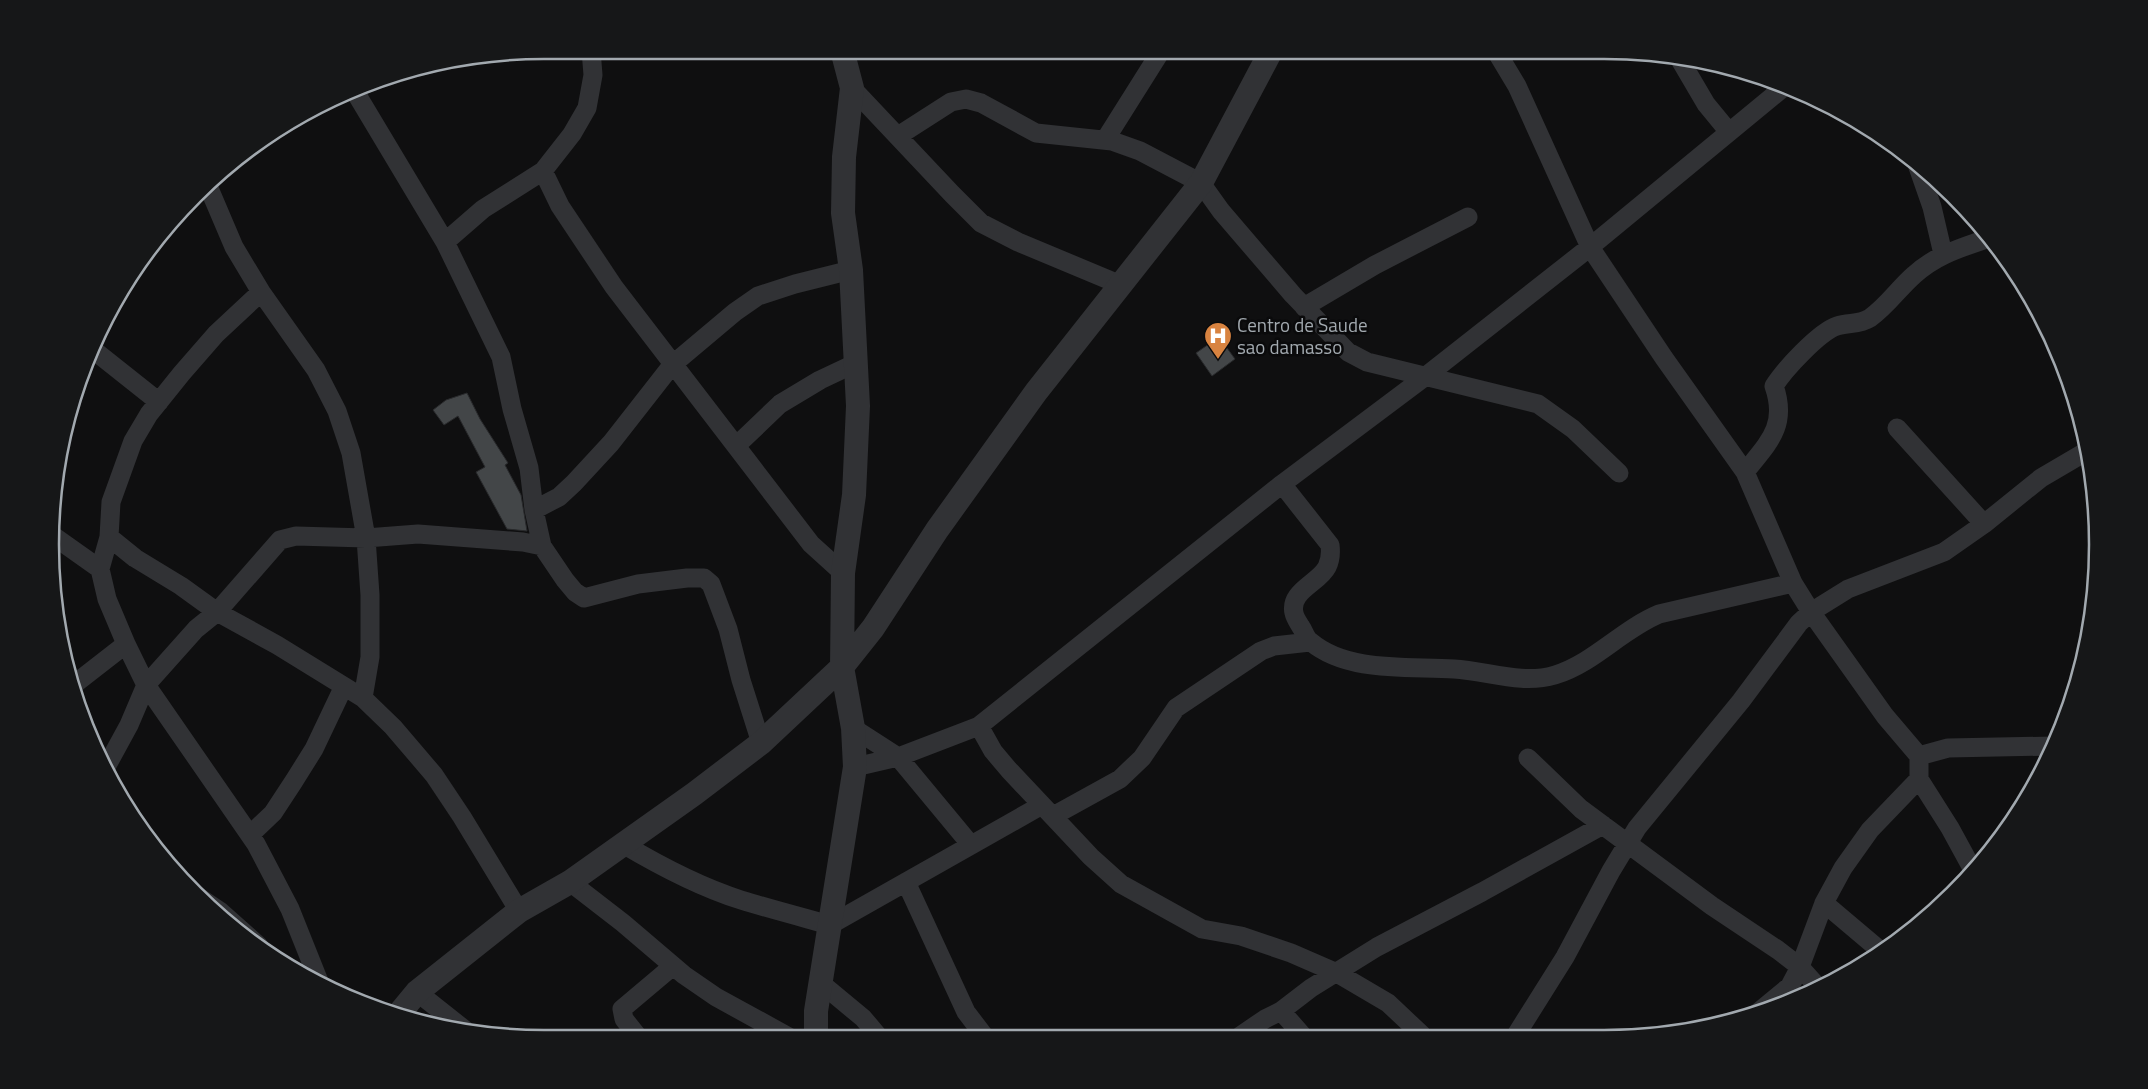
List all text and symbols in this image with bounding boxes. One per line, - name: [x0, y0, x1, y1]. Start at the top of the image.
- place label: Centro de Saude sao damasso: [1237, 310, 1368, 361]
- hospital icon: Centro de Saude sao damasso: [1203, 321, 1233, 360]

